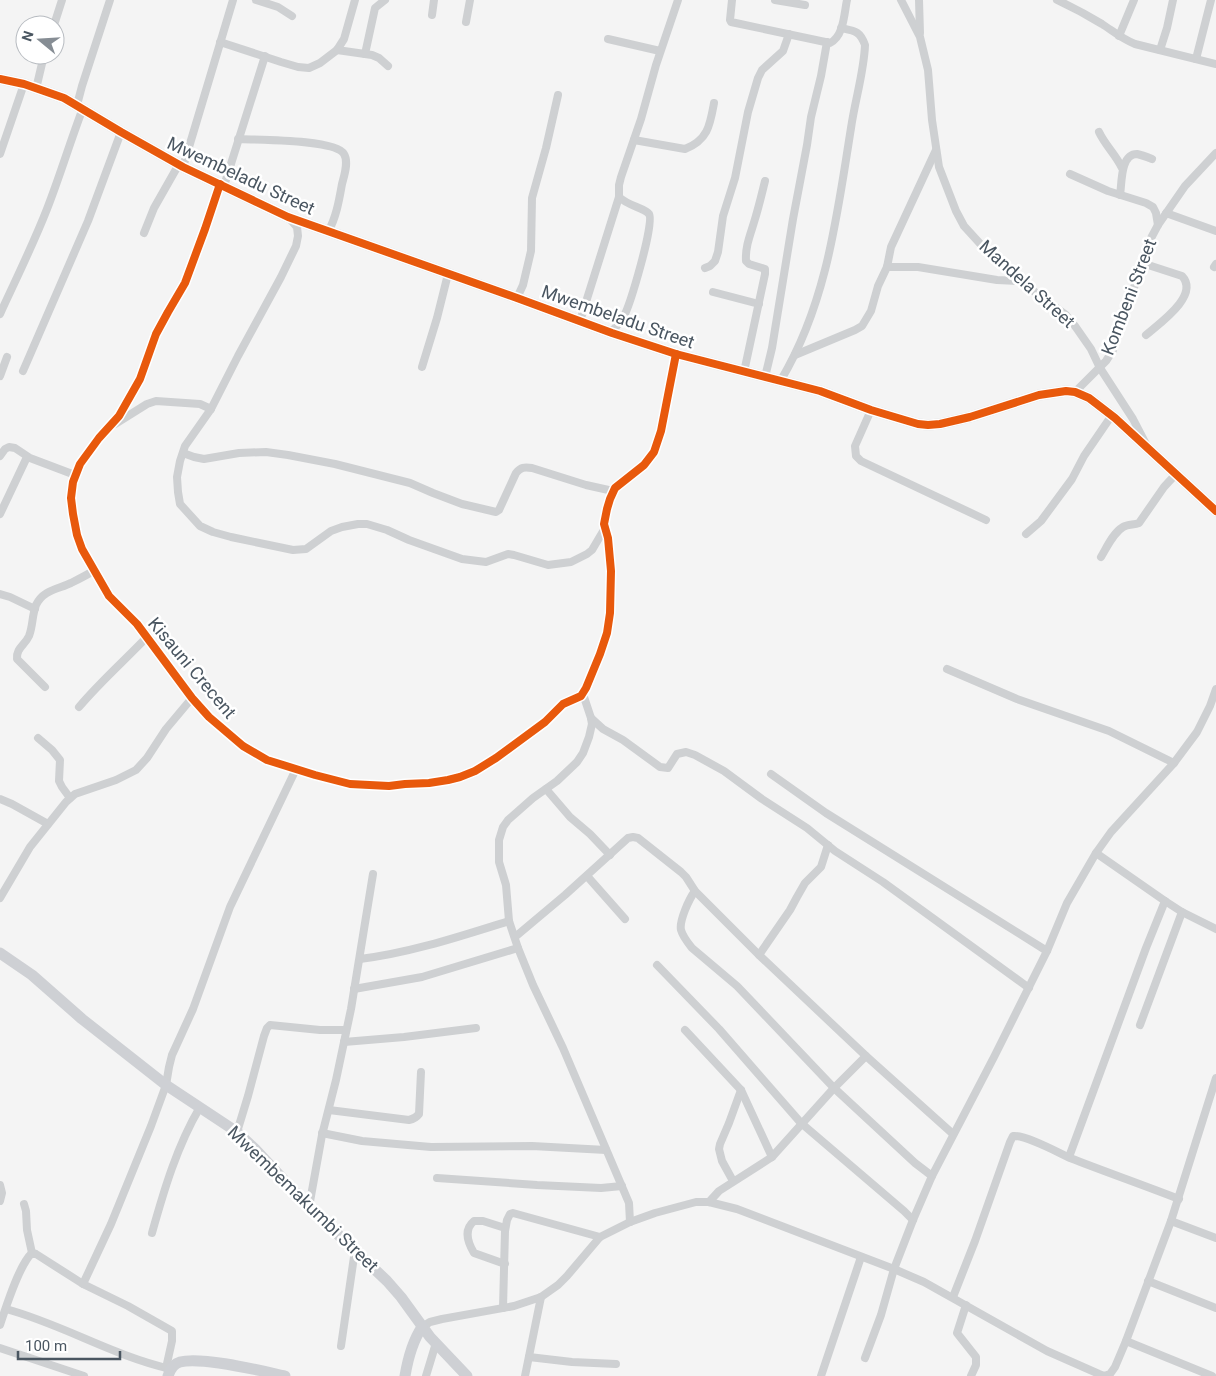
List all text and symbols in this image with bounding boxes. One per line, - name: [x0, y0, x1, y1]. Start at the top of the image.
- north arrow: [15, 15, 65, 65]
- text: N: [18, 29, 37, 43]
- street label: Mwembeladu Street: [164, 132, 318, 219]
- street label: Mandela Street: [975, 235, 1079, 332]
- street label: Kombeni Street: [1097, 236, 1160, 358]
- street label: Mwembeladu Street: [539, 280, 698, 353]
- street label: Kisauni Crecent: [144, 613, 241, 723]
- street label: Mwembemakumbi Street: [224, 1121, 383, 1276]
- scale bar: [18, 1328, 120, 1360]
- text: 100 m: [25, 1337, 67, 1355]

